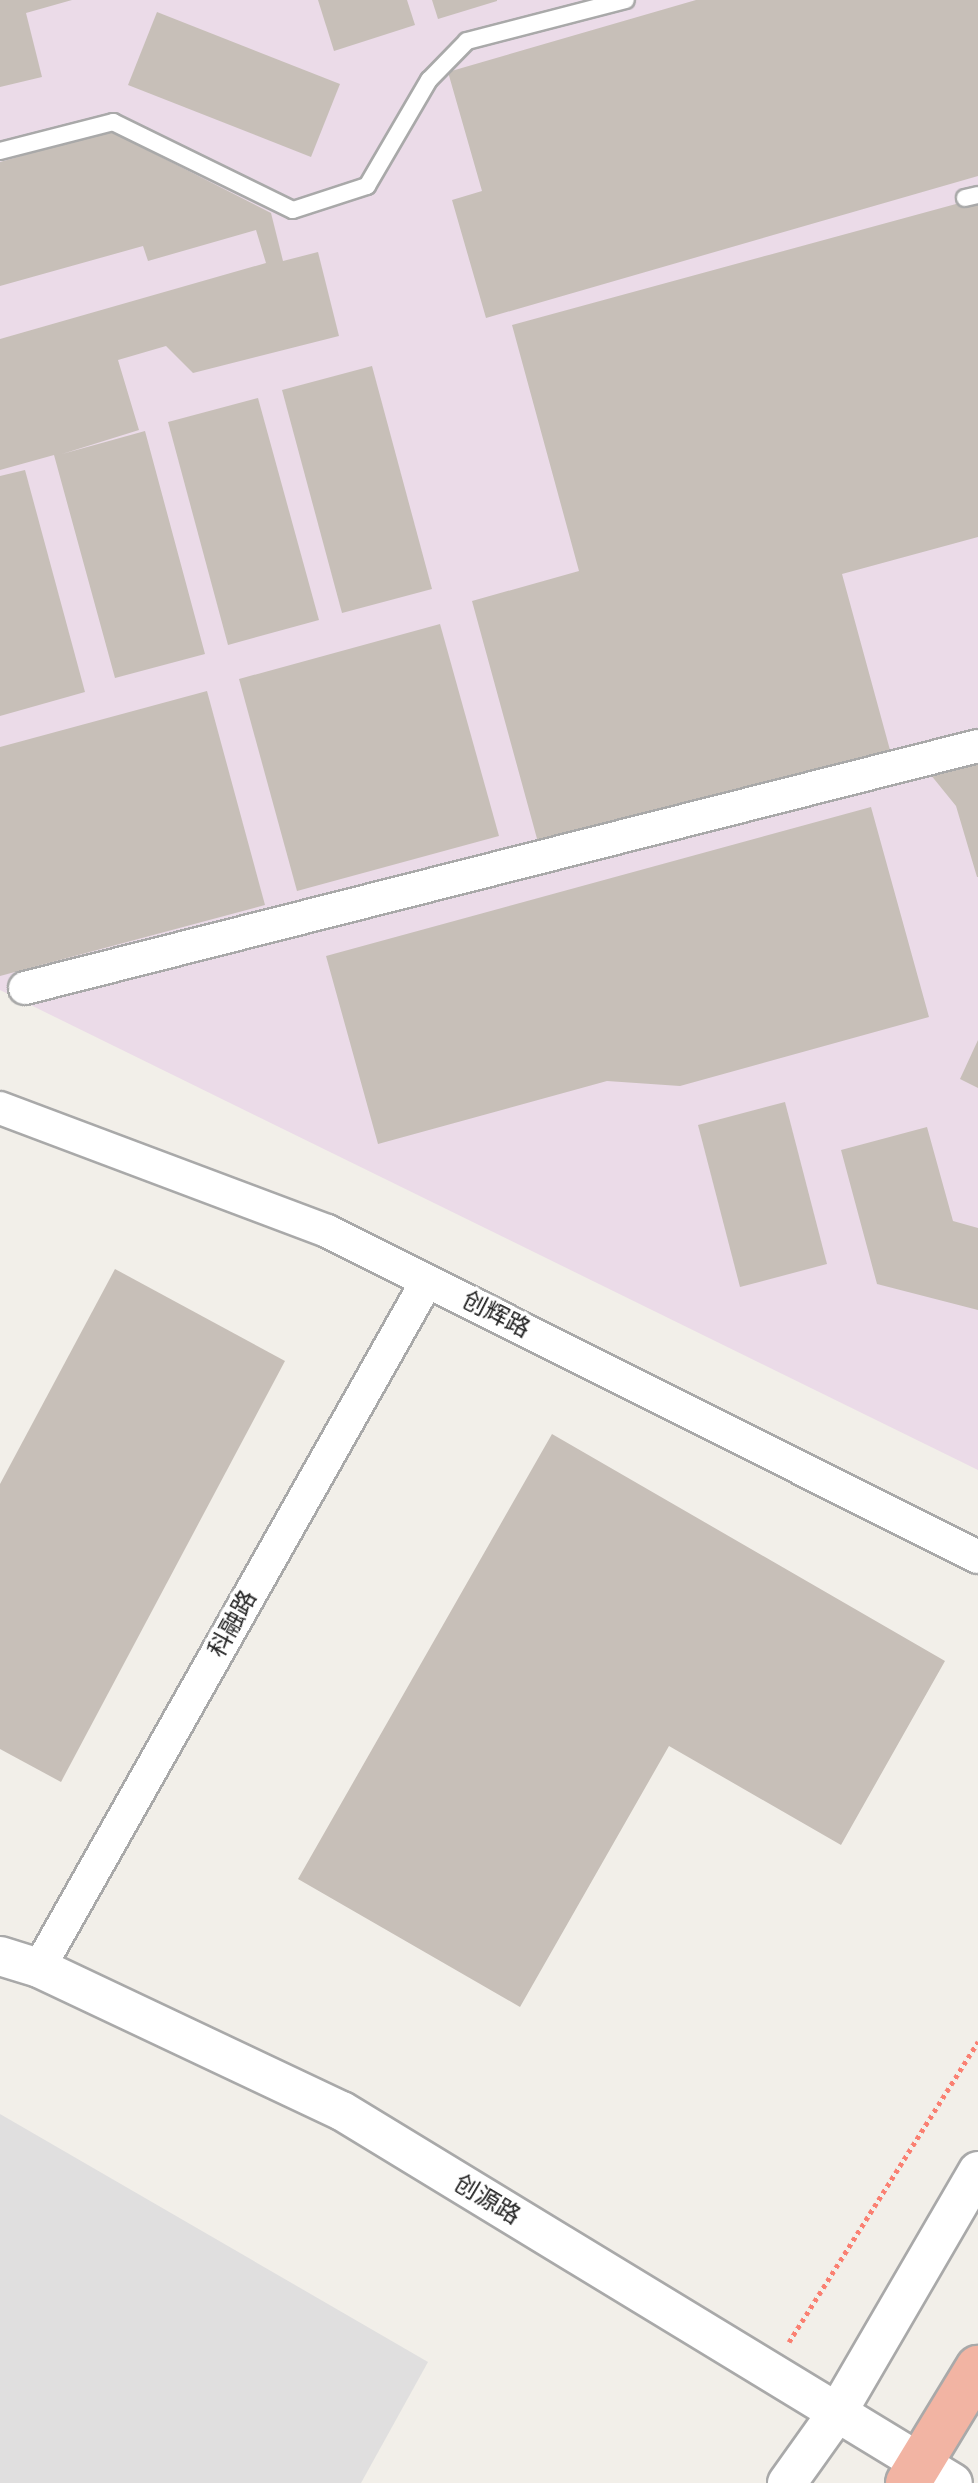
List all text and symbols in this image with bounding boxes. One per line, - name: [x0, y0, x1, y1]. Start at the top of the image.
- street label: 创辉路: [457, 1286, 535, 1344]
- street label: 科融路: [203, 1586, 263, 1662]
- street label: 创源路: [449, 2169, 525, 2231]

